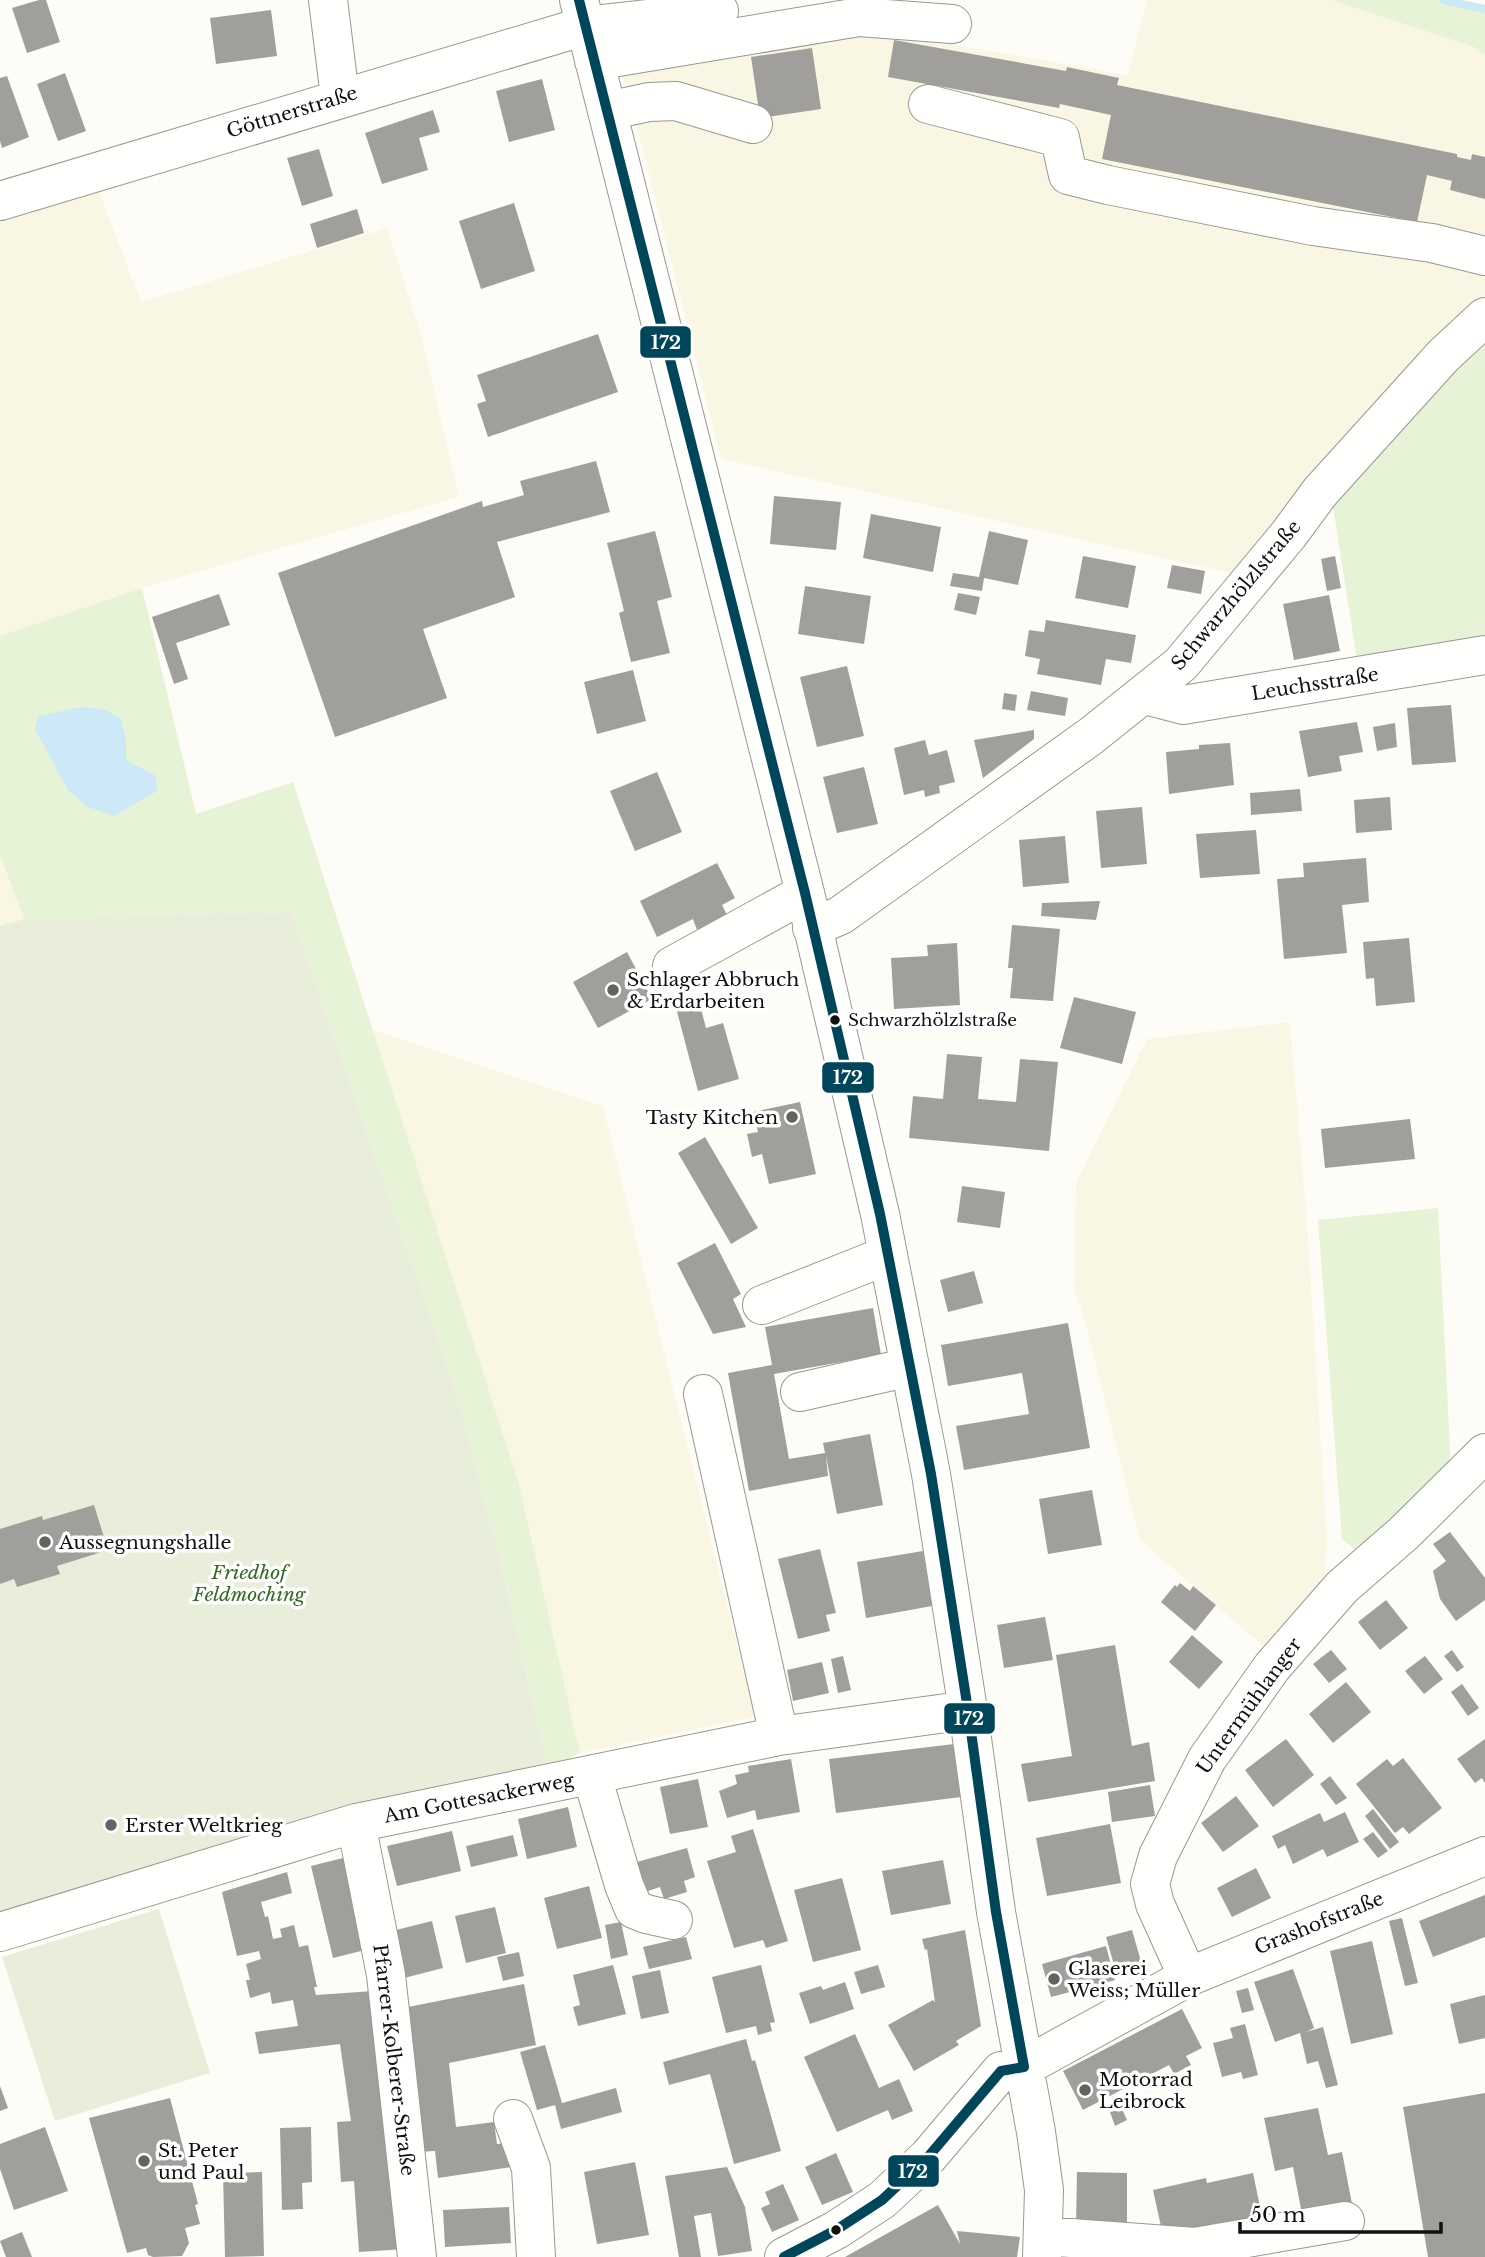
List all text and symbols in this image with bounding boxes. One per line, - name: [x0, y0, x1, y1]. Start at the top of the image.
- street label: Göttnerstraße: [224, 81, 360, 143]
- line badge: 172: [639, 325, 692, 359]
- text: 172: [651, 331, 681, 354]
- street label: Schwarzhölzlstraße: [1166, 515, 1306, 675]
- street label: Leuchsstraße: [1250, 663, 1380, 705]
- place label: Schlager Abbruch & Erdarbeiten: [627, 968, 799, 1013]
- marker: Schlager Abbruch & Erdarbeiten: [605, 982, 621, 998]
- place label: Schwarzhölzlstraße: [848, 1010, 1017, 1031]
- marker: Schwarzhölzlstraße: [828, 1013, 842, 1027]
- line badge: 172: [821, 1061, 875, 1094]
- text: 172: [833, 1066, 863, 1089]
- place label: Tasty Kitchen: [646, 1106, 778, 1129]
- marker: Tasty Kitchen: [784, 1109, 800, 1125]
- place label: Aussegnungshalle: [58, 1531, 231, 1554]
- marker: Aussegnungshalle: [37, 1534, 53, 1550]
- park label: Friedhof Feldmoching: [192, 1561, 307, 1606]
- street label: Untermühlanger: [1192, 1633, 1306, 1779]
- line badge: 172: [943, 1702, 996, 1735]
- text: 172: [954, 1707, 984, 1730]
- street label: Am Gottesackerweg: [381, 1768, 577, 1828]
- place label: Erster Weltkrieg: [125, 1814, 283, 1837]
- marker: Erster Weltkrieg: [103, 1817, 119, 1833]
- street label: Grashofstraße: [1251, 1887, 1387, 1959]
- street label: Pfarrer-Kolberer-Straße: [368, 1943, 420, 2177]
- place label: Glaserei Weiss; Müller: [1067, 1957, 1200, 2002]
- marker: Glaserei Weiss; Müller: [1046, 1971, 1062, 1987]
- place label: Motorrad Leibrock: [1099, 2068, 1193, 2113]
- marker: Motorrad Leibrock: [1077, 2082, 1093, 2098]
- place label: St. Peter und Paul: [158, 2139, 244, 2184]
- marker: St. Peter und Paul: [136, 2153, 152, 2169]
- line badge: 172: [887, 2154, 940, 2188]
- text: 172: [898, 2160, 928, 2183]
- scale bar: [1240, 2190, 1441, 2234]
- text: 50 m: [1250, 2202, 1306, 2228]
- unlabelled marker: [829, 2223, 843, 2237]

